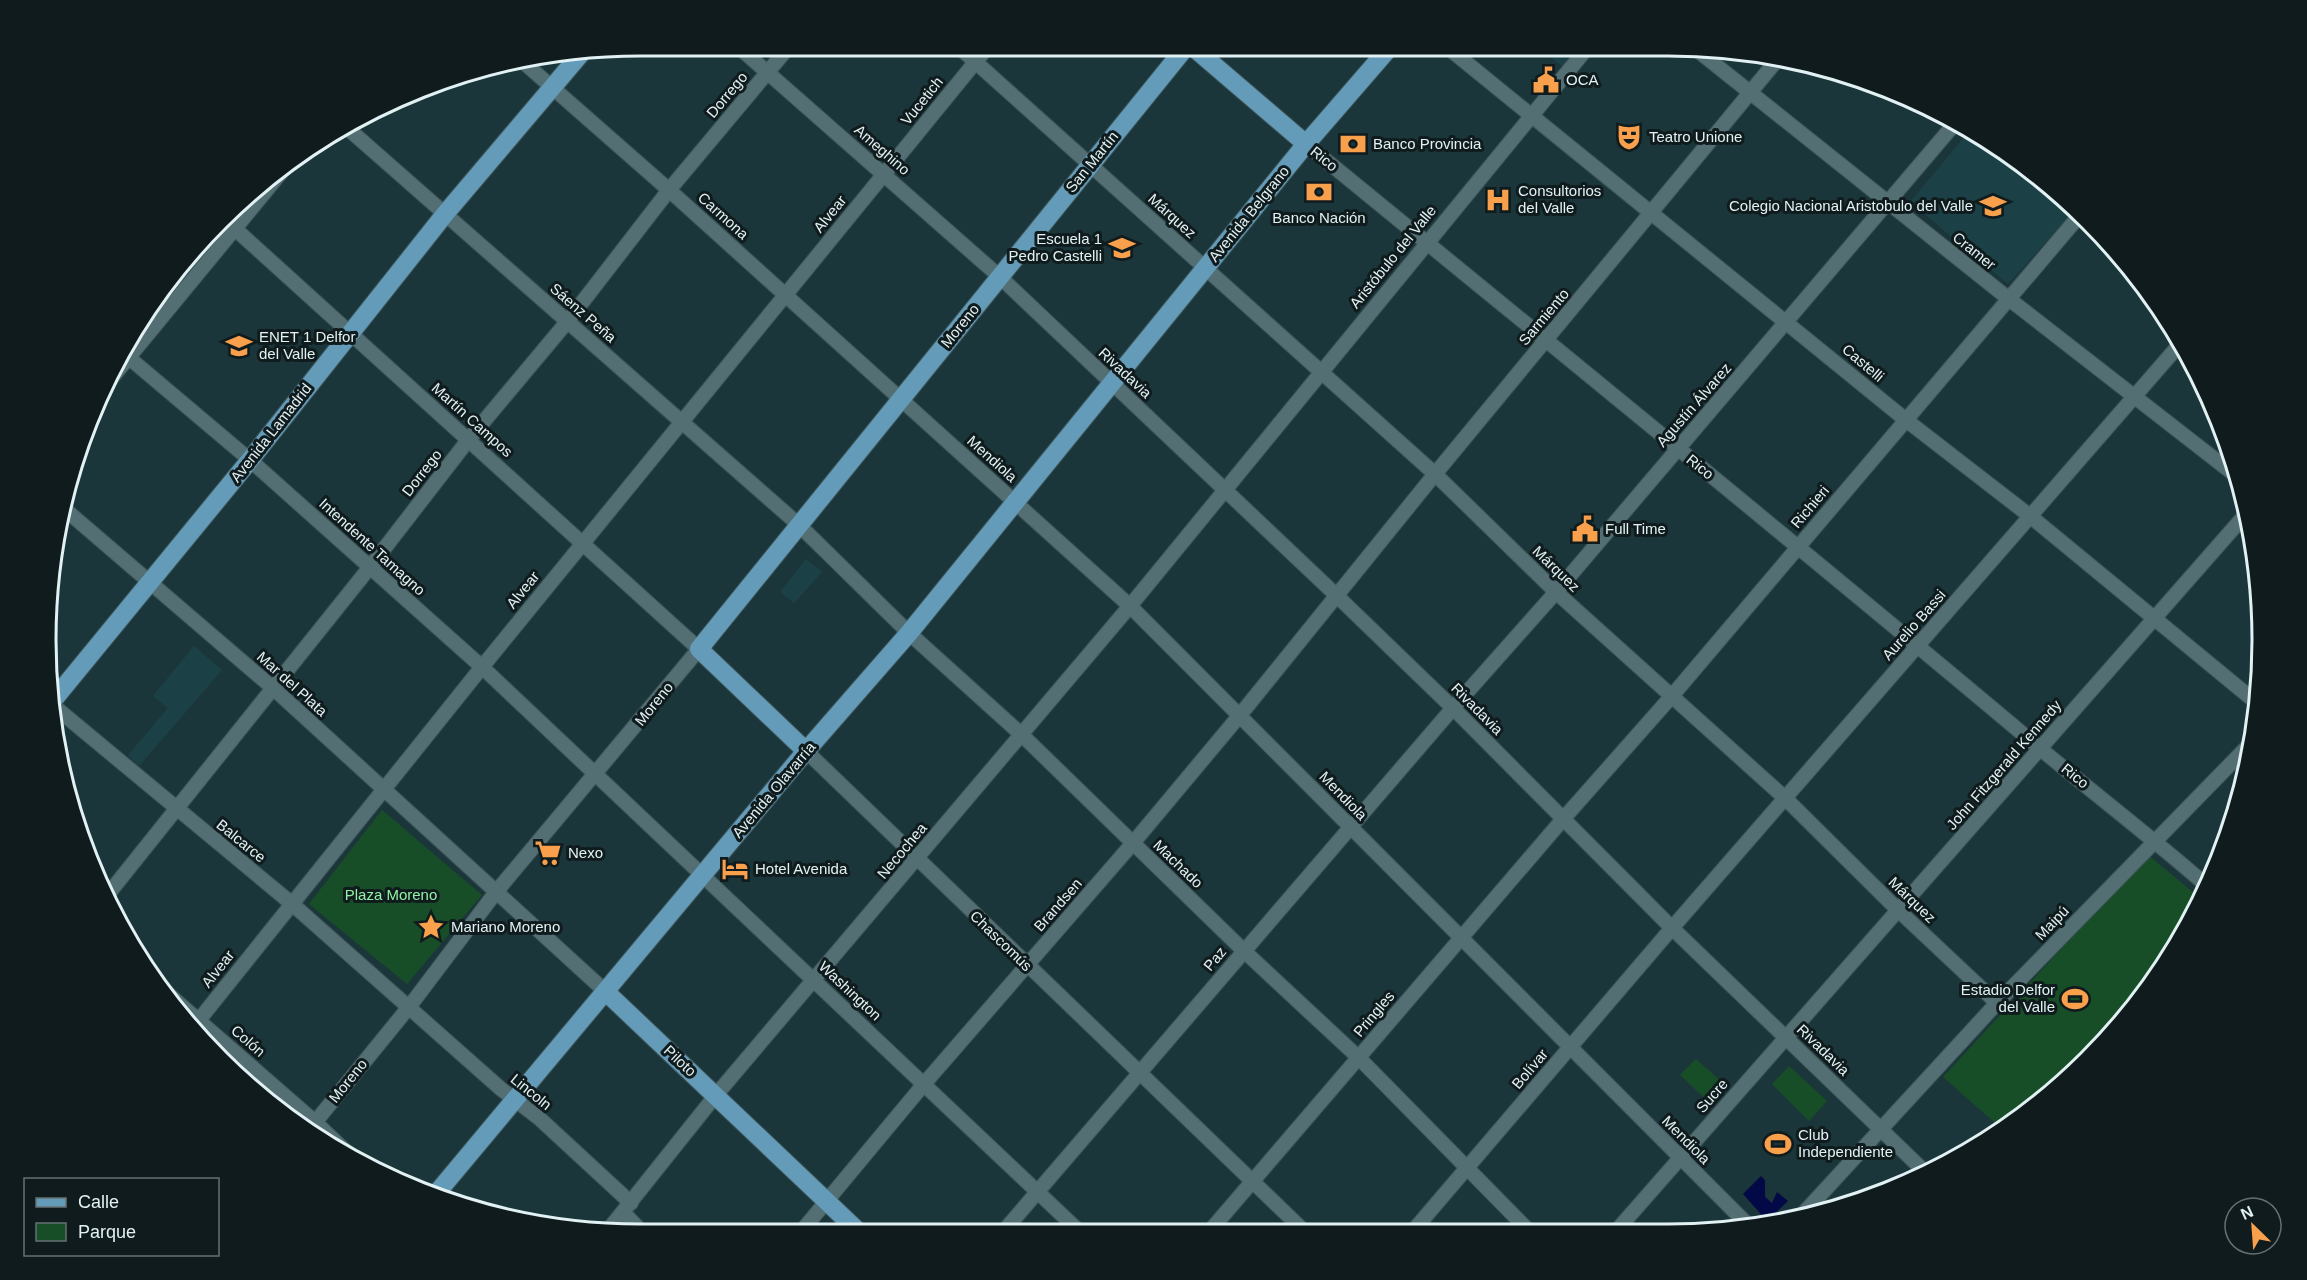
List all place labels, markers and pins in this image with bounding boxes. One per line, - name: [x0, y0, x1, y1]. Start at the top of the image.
- public building icon: OCA: [1531, 65, 1561, 95]
- place label: OCA: [1566, 71, 1599, 88]
- theatre icon: Teatro Unione: [1614, 122, 1644, 152]
- place label: Teatro Unione: [1649, 128, 1742, 145]
- bank icon: Banco Provincia: [1338, 129, 1368, 159]
- place label: Banco Provincia: [1373, 135, 1482, 152]
- bank icon: Banco Nación: [1304, 177, 1334, 207]
- place label: Consultorios del Valle: [1518, 182, 1601, 216]
- hospital icon: Consultorios del Valle: [1483, 185, 1513, 215]
- school or university icon: Colegio Nacional Aristobulo del Valle: [1978, 191, 2008, 221]
- place label: Colegio Nacional Aristobulo del Valle: [1729, 197, 1973, 214]
- place label: Banco Nación: [1272, 209, 1366, 226]
- place label: Escuela 1 Pedro Castelli: [1009, 230, 1102, 264]
- school or university icon: Escuela 1 Pedro Castelli: [1107, 233, 1137, 263]
- place label: ENET 1 Delfor del Valle: [259, 328, 355, 362]
- school or university icon: ENET 1 Delfor del Valle: [224, 331, 254, 361]
- public building icon: Full Time: [1570, 514, 1600, 544]
- place label: Full Time: [1605, 520, 1666, 537]
- supermarket icon: Nexo: [533, 838, 563, 868]
- place label: Nexo: [568, 844, 603, 861]
- hotel icon: Hotel Avenida: [720, 854, 750, 884]
- place label: Hotel Avenida: [755, 860, 848, 877]
- place icon: Mariano Moreno: [416, 912, 446, 942]
- place label: Mariano Moreno: [451, 918, 560, 935]
- place label: Estadio Delfor del Valle: [1961, 981, 2055, 1015]
- sports icon: Estadio Delfor del Valle: [2060, 984, 2090, 1014]
- place label: Club Independiente: [1798, 1126, 1893, 1160]
- sports icon: Club Independiente: [1763, 1129, 1793, 1159]

